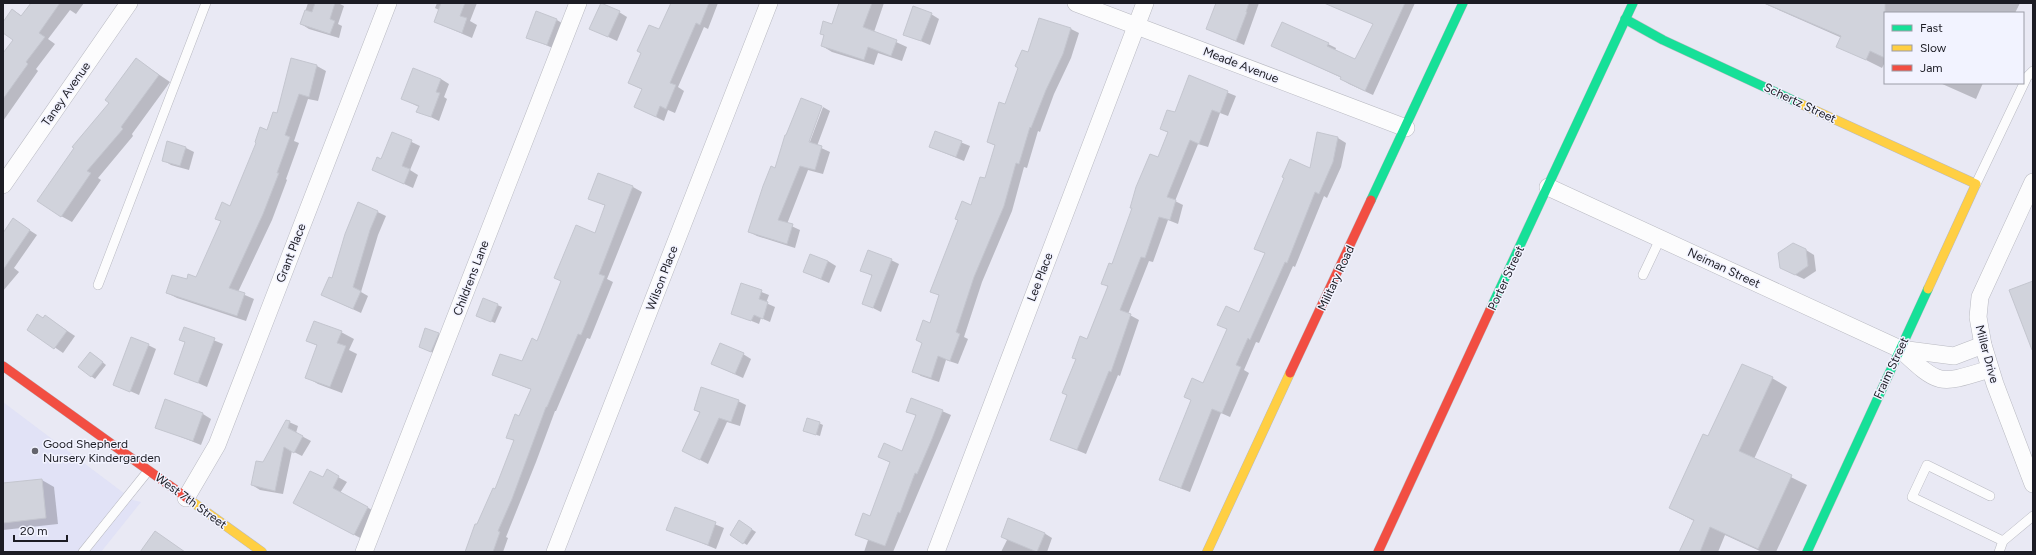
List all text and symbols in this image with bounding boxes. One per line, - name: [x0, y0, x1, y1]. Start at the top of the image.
- legend: [1884, 12, 2024, 84]
- text: Fast: [1920, 21, 1943, 35]
- text: Slow: [1920, 41, 1947, 55]
- street label: Meade Avenue: [1201, 44, 1281, 86]
- street label: Taney Avenue: [39, 59, 93, 129]
- text: Jam: [1920, 61, 1943, 75]
- street label: Schertz Street: [1762, 80, 1839, 126]
- street label: Grant Place: [273, 221, 309, 285]
- street label: Childrens Lane: [450, 238, 492, 318]
- street label: Wilson Place: [643, 243, 681, 312]
- street label: Military Road: [1315, 243, 1357, 313]
- street label: Porter Street: [1485, 243, 1527, 312]
- street label: Neiman Street: [1686, 245, 1763, 291]
- street label: Lee Place: [1024, 250, 1056, 303]
- street label: Miller Drive: [1973, 323, 2002, 385]
- street label: Fraim Street: [1871, 335, 1912, 401]
- place label: Good Shepherd Nursery Kindergarden: [43, 437, 161, 465]
- marker: Good Shepherd Nursery Kindergarden: [30, 446, 40, 456]
- street label: West 7th Street: [153, 470, 230, 532]
- scale bar: [14, 517, 67, 543]
- text: 20 m: [20, 524, 48, 538]

